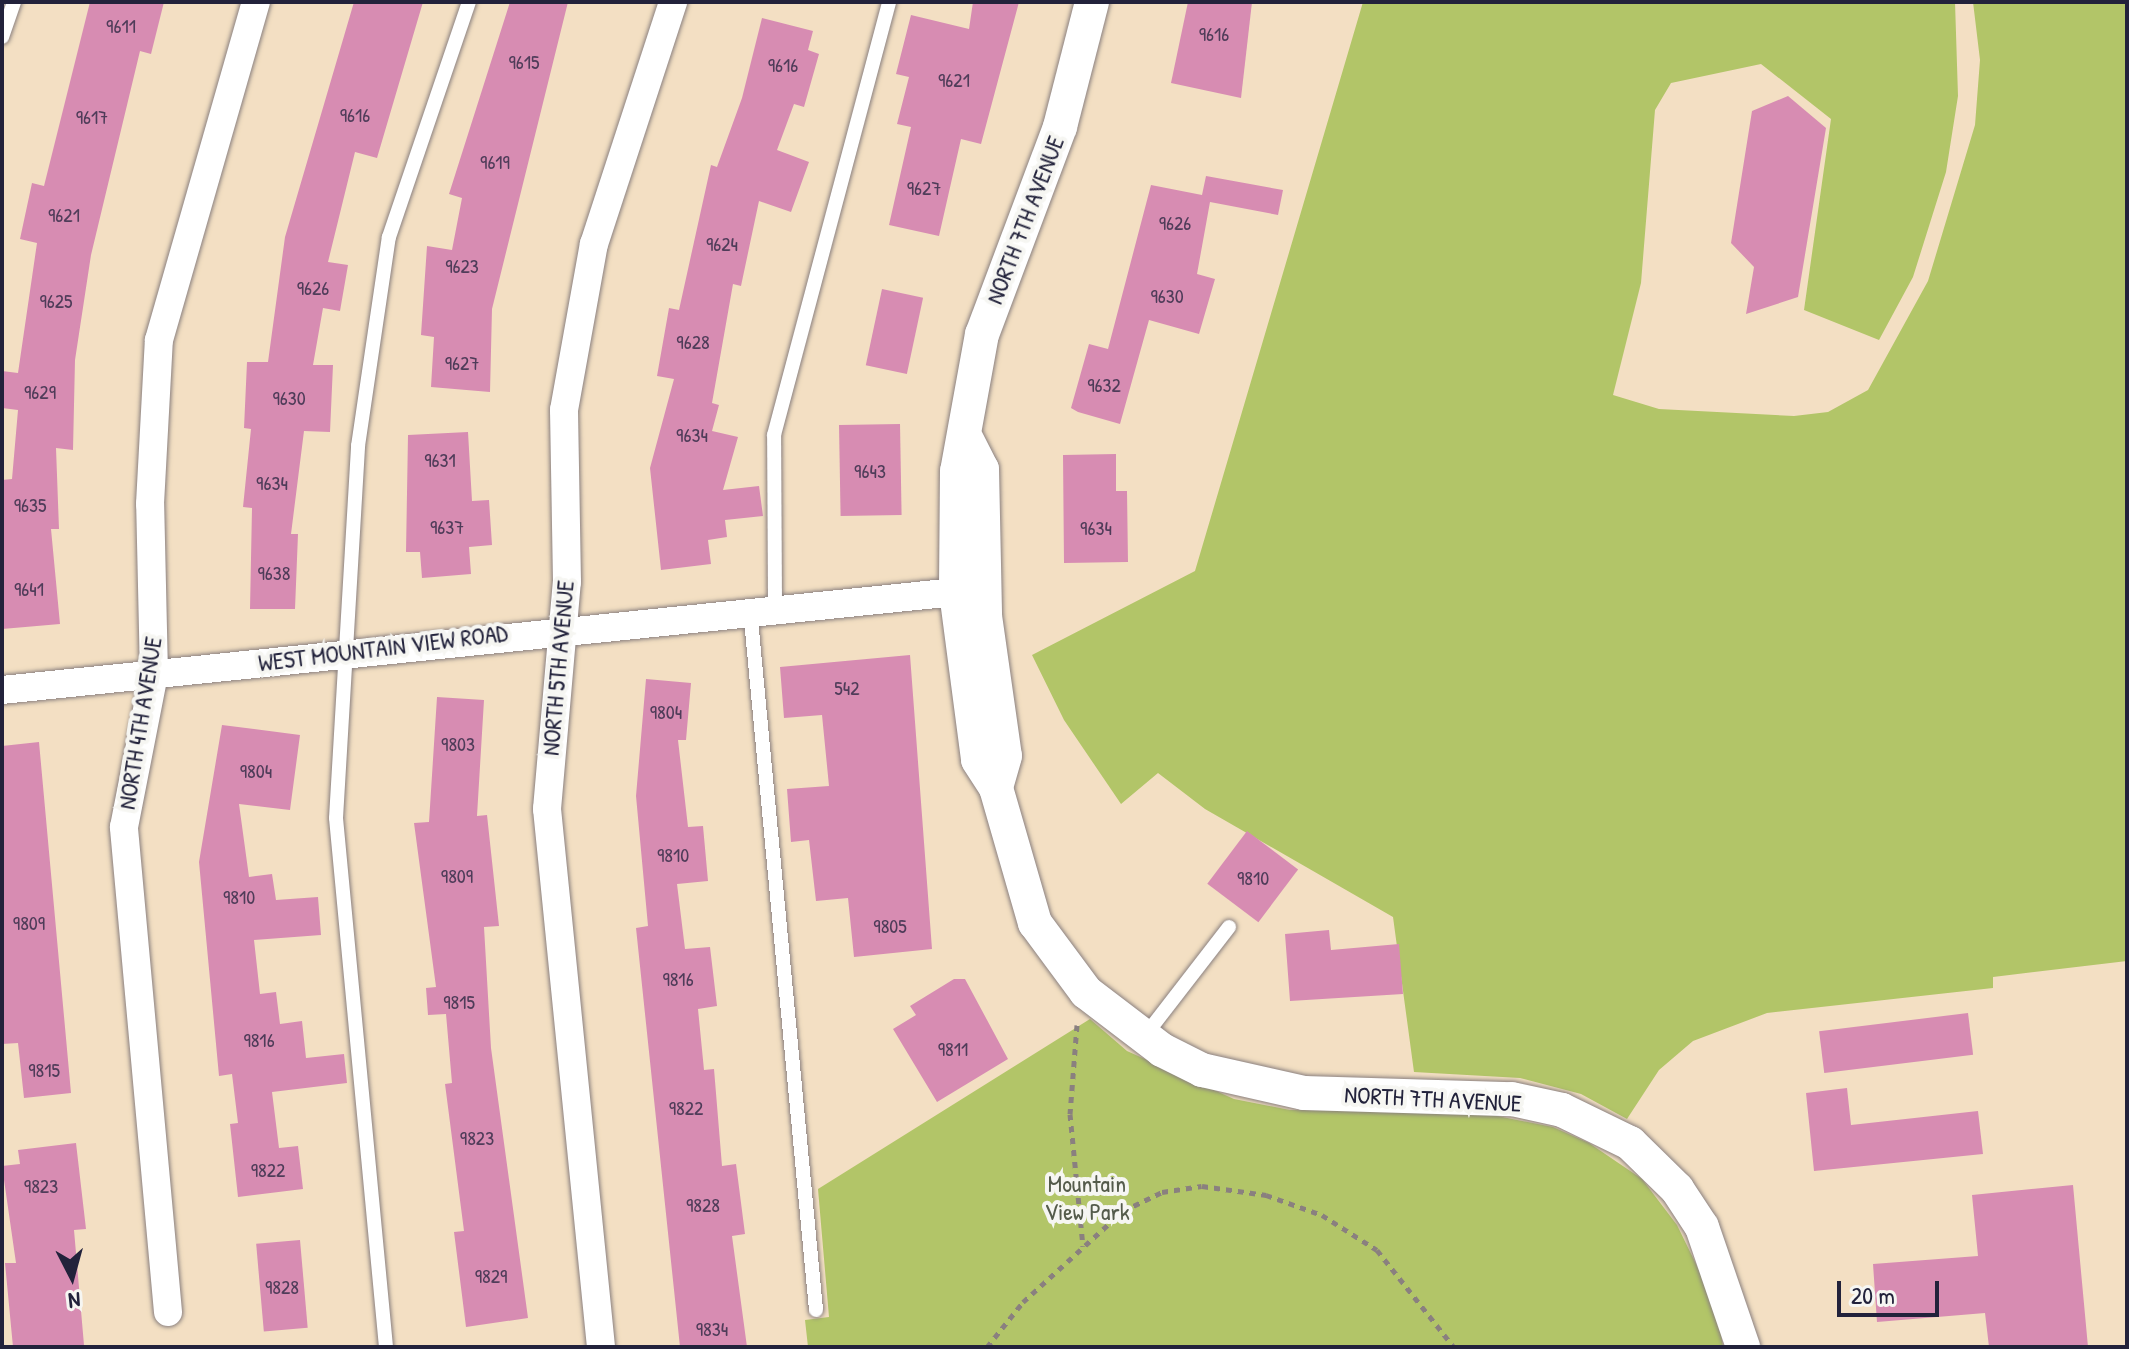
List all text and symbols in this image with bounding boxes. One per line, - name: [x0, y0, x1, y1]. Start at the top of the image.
- house number: 9611: [106, 13, 136, 37]
- house number: 9616: [1199, 21, 1229, 45]
- house number: 9615: [508, 49, 540, 73]
- house number: 9616: [768, 52, 798, 76]
- house number: 9621: [938, 67, 970, 91]
- house number: 9616: [340, 102, 370, 126]
- house number: 9617: [76, 104, 108, 128]
- street label: NORTH 7TH AVENUE: [980, 132, 1070, 308]
- house number: 9619: [480, 149, 510, 173]
- house number: 9627: [907, 175, 941, 199]
- house number: 9621: [48, 202, 80, 226]
- house number: 9626: [1159, 210, 1191, 234]
- house number: 9624: [706, 231, 738, 255]
- house number: 9623: [445, 253, 479, 277]
- house number: 9626: [297, 275, 329, 299]
- house number: 9630: [1150, 283, 1184, 307]
- house number: 9625: [39, 288, 73, 312]
- house number: 9628: [676, 329, 710, 353]
- house number: 9627: [445, 350, 479, 374]
- house number: 9632: [1087, 372, 1121, 396]
- house number: 9629: [24, 379, 56, 403]
- house number: 9630: [272, 385, 306, 409]
- house number: 9634: [676, 422, 708, 446]
- house number: 9631: [424, 447, 456, 471]
- house number: 9643: [854, 458, 886, 482]
- house number: 9634: [256, 470, 288, 494]
- house number: 9635: [14, 492, 46, 516]
- house number: 9637: [430, 514, 464, 538]
- house number: 9634: [1080, 515, 1112, 539]
- house number: 9638: [258, 560, 290, 584]
- house number: 9641: [14, 576, 44, 600]
- street label: NORTH 5TH AVENUE: [536, 579, 580, 757]
- street label: WEST MOUNTAIN VIEW ROAD: [257, 618, 509, 678]
- street label: NORTH 4TH AVENUE: [112, 635, 168, 811]
- house number: 542: [834, 675, 860, 699]
- house number: 9804: [650, 699, 682, 723]
- house number: 9803: [441, 731, 475, 755]
- house number: 9804: [240, 758, 272, 782]
- house number: 9810: [657, 842, 689, 866]
- house number: 9809: [441, 863, 473, 887]
- house number: 9810: [1237, 865, 1269, 889]
- house number: 9810: [223, 884, 255, 908]
- house number: 9809: [13, 910, 45, 934]
- house number: 9805: [873, 913, 907, 937]
- house number: 9816: [662, 966, 694, 990]
- house number: 9815: [443, 989, 475, 1013]
- house number: 9816: [243, 1027, 275, 1051]
- house number: 9811: [938, 1036, 968, 1060]
- house number: 9815: [28, 1057, 60, 1081]
- street label: NORTH 7TH AVENUE: [1344, 1080, 1522, 1118]
- house number: 9822: [669, 1095, 703, 1119]
- house number: 9823: [460, 1125, 494, 1149]
- house number: 9822: [251, 1157, 285, 1181]
- park label: Mountain View Park: [1044, 1170, 1130, 1226]
- house number: 9823: [24, 1173, 58, 1197]
- house number: 9828: [686, 1192, 720, 1216]
- north arrow: [32, 1237, 112, 1317]
- house number: 9829: [475, 1263, 507, 1287]
- scale bar: [1841, 1265, 1943, 1315]
- house number: 9828: [265, 1274, 299, 1298]
- text: 20 m: [1851, 1279, 1895, 1311]
- text: N: [67, 1285, 82, 1316]
- house number: 9834: [696, 1316, 728, 1340]

